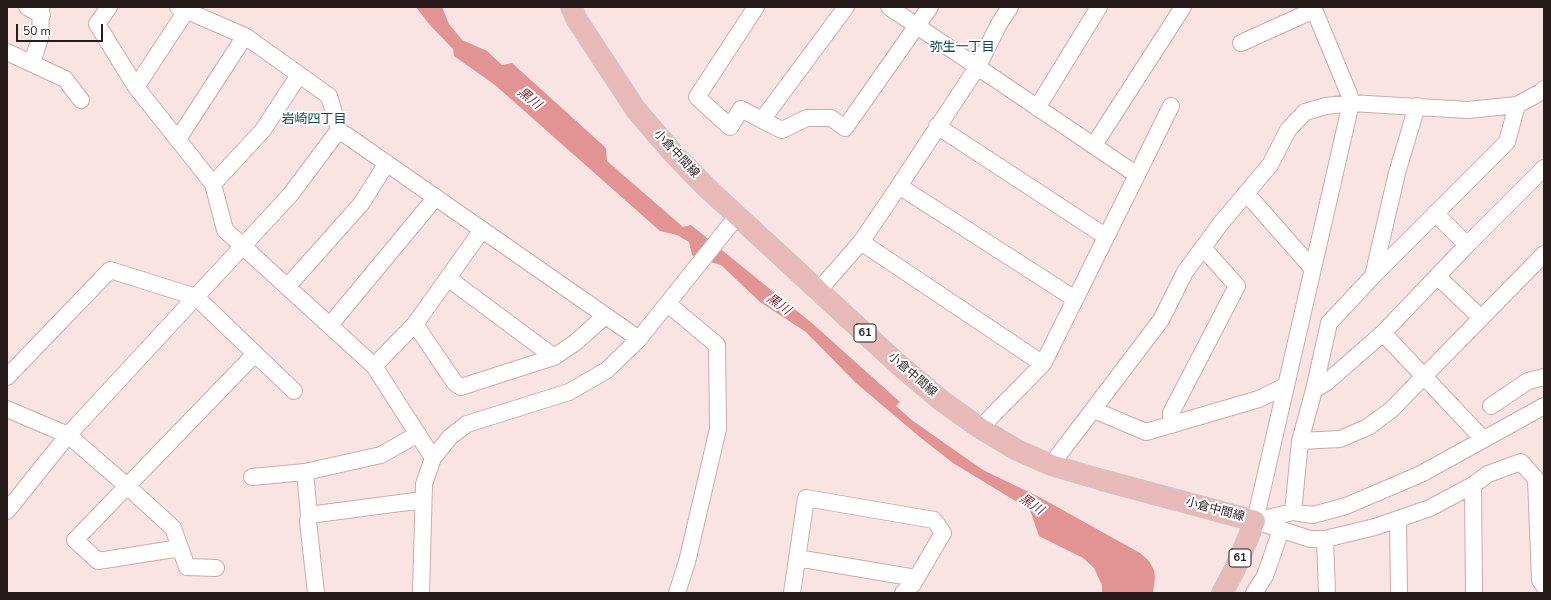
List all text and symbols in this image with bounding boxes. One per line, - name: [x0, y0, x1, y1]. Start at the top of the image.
- scale bar: [18, 16, 105, 42]
- text: 50 m: [23, 23, 51, 39]
- district label: 弥生一丁目: [930, 40, 994, 56]
- water label: 黒川: [514, 85, 544, 113]
- district label: 岩崎四丁目: [282, 112, 346, 128]
- street label: 小倉中間線: [650, 127, 702, 181]
- water label: 黒川: [763, 291, 793, 319]
- road number: 61: [854, 324, 876, 342]
- street label: 小倉中間線: [885, 350, 939, 400]
- water label: 黒川: [1016, 491, 1046, 519]
- street label: 小倉中間線: [1184, 495, 1246, 525]
- road number: 61: [1229, 549, 1251, 567]

